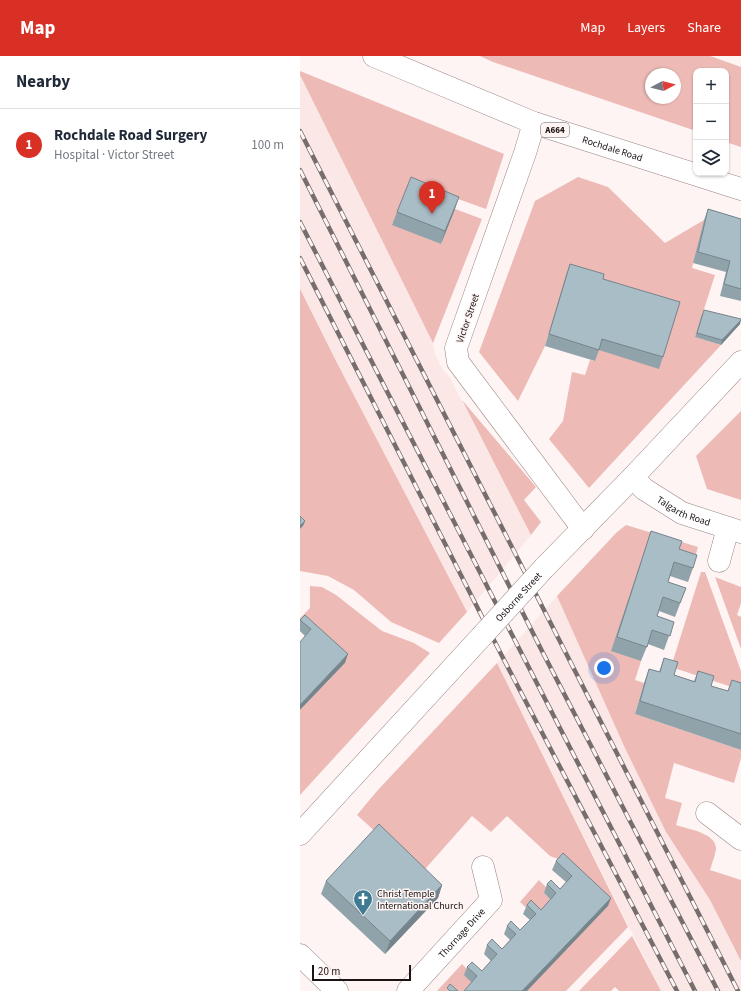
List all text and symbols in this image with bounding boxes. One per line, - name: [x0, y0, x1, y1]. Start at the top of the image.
- text: Map: [20, 15, 55, 42]
- text: Map: [580, 18, 605, 38]
- text: Layers: [627, 18, 665, 38]
- text: Share: [687, 18, 721, 38]
- north arrow: [645, 68, 681, 104]
- map controls: [693, 68, 729, 176]
- button: +: [693, 68, 729, 104]
- text: Nearby: [16, 70, 70, 94]
- button: −: [693, 104, 729, 140]
- road number: A664: [541, 123, 569, 137]
- text: Rochdale Road Surgery: [54, 125, 207, 146]
- street label: Rochdale Road: [580, 133, 644, 165]
- text: 1: [26, 136, 32, 154]
- text: 100 m: [251, 136, 284, 154]
- button: layers: [693, 140, 729, 176]
- text: Hospital · Victor Street: [54, 146, 174, 164]
- pin: 1: [419, 181, 445, 214]
- street label: Victor Street: [453, 291, 483, 345]
- street label: Talgarth Road: [654, 493, 712, 530]
- street label: Osborne Street: [492, 569, 546, 625]
- your location: [594, 658, 614, 678]
- place label: Christ Temple International Church: [377, 887, 463, 913]
- church icon: Christ Temple International Church: [352, 888, 374, 916]
- street label: Thornage Drive: [435, 905, 489, 962]
- scale bar: [312, 963, 411, 982]
- text: 20 m: [318, 964, 340, 979]

